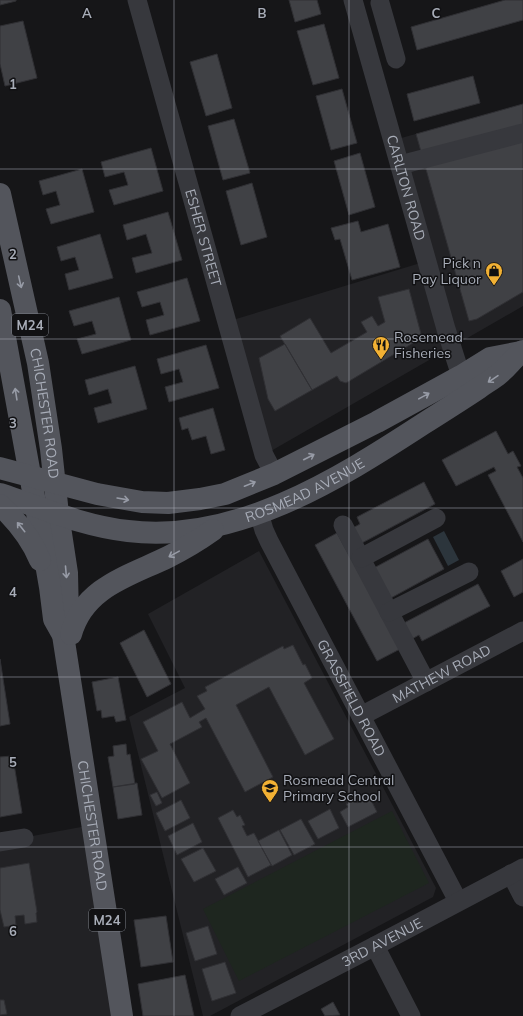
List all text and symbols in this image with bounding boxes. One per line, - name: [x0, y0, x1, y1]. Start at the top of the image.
- text: A: [82, 5, 92, 21]
- text: B: [258, 5, 267, 21]
- text: C: [432, 5, 441, 21]
- text: 1: [9, 76, 17, 92]
- street label: CARLTON ROAD: [383, 133, 430, 243]
- street label: ESHER STREET: [181, 187, 226, 289]
- text: 2: [9, 246, 17, 262]
- place label: Pick n Pay Liquor: [412, 254, 482, 288]
- shop icon: Pick n Pay Liquor: [484, 261, 504, 286]
- one-way arrow: [17, 275, 25, 288]
- road number: M24: [12, 314, 48, 336]
- place label: Rosemead Fisheries: [394, 328, 463, 362]
- restaurant icon: Rosemead Fisheries: [371, 335, 391, 360]
- street label: CHICHESTER ROAD: [26, 346, 63, 480]
- one-way arrow: [487, 375, 498, 383]
- one-way arrow: [12, 388, 20, 401]
- one-way arrow: [418, 392, 430, 400]
- text: 3: [9, 415, 17, 431]
- one-way arrow: [302, 452, 314, 460]
- street label: ROSMEAD AVENUE: [243, 454, 368, 526]
- one-way arrow: [244, 480, 256, 487]
- one-way arrow: [116, 495, 129, 503]
- one-way arrow: [16, 522, 25, 533]
- one-way arrow: [168, 550, 180, 558]
- one-way arrow: [63, 565, 70, 578]
- text: 4: [9, 584, 17, 600]
- street label: GRASSFIELD ROAD: [313, 636, 390, 760]
- street label: MATHEW ROAD: [389, 640, 494, 707]
- text: 5: [9, 754, 17, 770]
- street label: CHICHESTER ROAD: [74, 759, 112, 892]
- place label: Rosmead Central Primary School: [283, 771, 394, 805]
- school or university icon: Rosmead Central Primary School: [260, 778, 280, 803]
- road number: M24: [89, 909, 125, 931]
- street label: 3RD AVENUE: [339, 914, 425, 971]
- text: 6: [9, 923, 17, 939]

